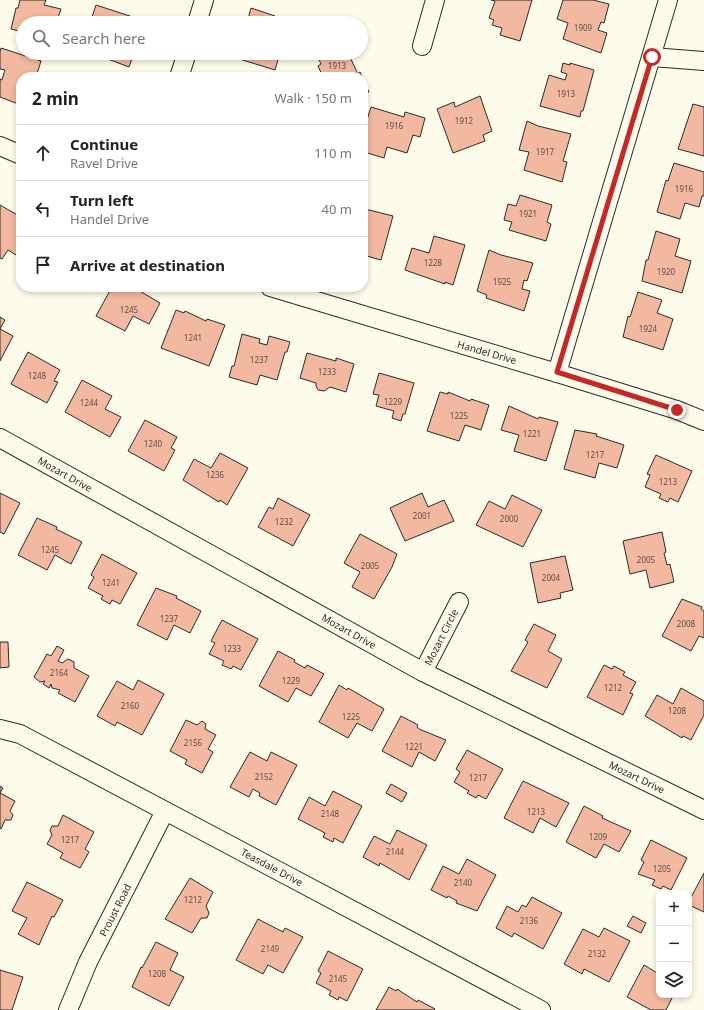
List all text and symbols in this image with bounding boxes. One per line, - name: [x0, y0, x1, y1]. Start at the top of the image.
- search box: [16, 16, 368, 60]
- house number: 1909: [574, 22, 593, 33]
- icon: search: [30, 27, 52, 49]
- text: Search here: [62, 28, 145, 48]
- route start: [643, 48, 661, 66]
- house number: 1913: [328, 60, 347, 71]
- text: 2 min: [32, 87, 79, 110]
- house number: 1913: [557, 88, 576, 99]
- text: Walk · 150 m: [274, 89, 352, 107]
- house number: 1912: [455, 115, 474, 126]
- house number: 1916: [385, 120, 404, 131]
- text: Continue: [70, 134, 138, 154]
- icon: ahead: [32, 142, 54, 164]
- text: 110 m: [314, 144, 352, 162]
- house number: 1917: [536, 146, 555, 157]
- text: Ravel Drive: [70, 154, 138, 172]
- house number: 1916: [675, 183, 694, 194]
- text: Turn left: [70, 190, 134, 210]
- icon: left: [32, 198, 54, 220]
- text: 40 m: [322, 200, 352, 218]
- house number: 1921: [519, 208, 537, 219]
- text: Handel Drive: [70, 210, 149, 228]
- icon: arrive: [32, 254, 54, 276]
- text: Arrive at destination: [70, 255, 225, 275]
- house number: 1228: [424, 257, 443, 268]
- house number: 1920: [657, 266, 676, 277]
- house number: 1925: [493, 276, 512, 287]
- house number: 1245: [120, 304, 139, 315]
- house number: 1924: [639, 323, 658, 334]
- house number: 1241: [184, 332, 202, 343]
- street label: Handel Drive: [456, 337, 519, 367]
- house number: 1237: [250, 354, 269, 365]
- house number: 1233: [318, 366, 337, 377]
- house number: 1248: [28, 370, 47, 381]
- house number: 1229: [384, 396, 403, 407]
- house number: 1244: [80, 397, 99, 408]
- route end: [668, 401, 686, 419]
- house number: 1225: [450, 410, 469, 421]
- house number: 1221: [523, 428, 541, 439]
- house number: 1240: [144, 438, 163, 449]
- house number: 1217: [586, 449, 605, 460]
- street label: Mozart Drive: [35, 453, 95, 495]
- house number: 1236: [206, 469, 225, 480]
- house number: 1213: [659, 476, 678, 487]
- house number: 2001: [413, 510, 431, 521]
- house number: 2000: [500, 513, 519, 524]
- house number: 1232: [275, 516, 294, 527]
- house number: 1245: [41, 544, 60, 555]
- house number: 2005: [637, 554, 656, 565]
- house number: 2005: [361, 560, 380, 571]
- house number: 2004: [542, 572, 561, 583]
- house number: 1241: [102, 577, 120, 588]
- street label: Mozart Circle: [421, 606, 461, 668]
- street label: Mozart Drive: [319, 610, 379, 652]
- house number: 1237: [160, 613, 179, 624]
- house number: 2008: [677, 618, 696, 629]
- house number: 1233: [223, 643, 242, 654]
- house number: 2164: [50, 667, 69, 678]
- house number: 1229: [282, 675, 301, 686]
- house number: 1212: [604, 682, 623, 693]
- house number: 2160: [121, 700, 140, 711]
- house number: 1208: [668, 705, 687, 716]
- house number: 1225: [342, 711, 361, 722]
- house number: 2156: [184, 737, 203, 748]
- house number: 1221: [405, 741, 423, 752]
- street label: Mozart Drive: [607, 757, 668, 797]
- house number: 2152: [255, 771, 274, 782]
- house number: 1217: [469, 772, 488, 783]
- house number: 1213: [527, 806, 546, 817]
- house number: 2148: [321, 808, 340, 819]
- house number: 1209: [589, 831, 608, 842]
- house number: 1217: [61, 834, 80, 845]
- street label: Teasdale Drive: [239, 845, 306, 889]
- house number: 2144: [386, 846, 405, 857]
- house number: 1205: [653, 863, 672, 874]
- house number: 2140: [454, 877, 473, 888]
- street label: Proust Road: [96, 881, 134, 939]
- map controls: [656, 890, 692, 998]
- button: +: [656, 890, 692, 926]
- house number: 1212: [184, 894, 203, 905]
- house number: 2136: [520, 915, 539, 926]
- button: −: [656, 926, 692, 962]
- house number: 2149: [261, 943, 280, 954]
- house number: 2132: [588, 948, 607, 959]
- button: layers: [656, 962, 692, 998]
- house number: 1208: [148, 968, 167, 979]
- house number: 2145: [329, 973, 348, 984]

